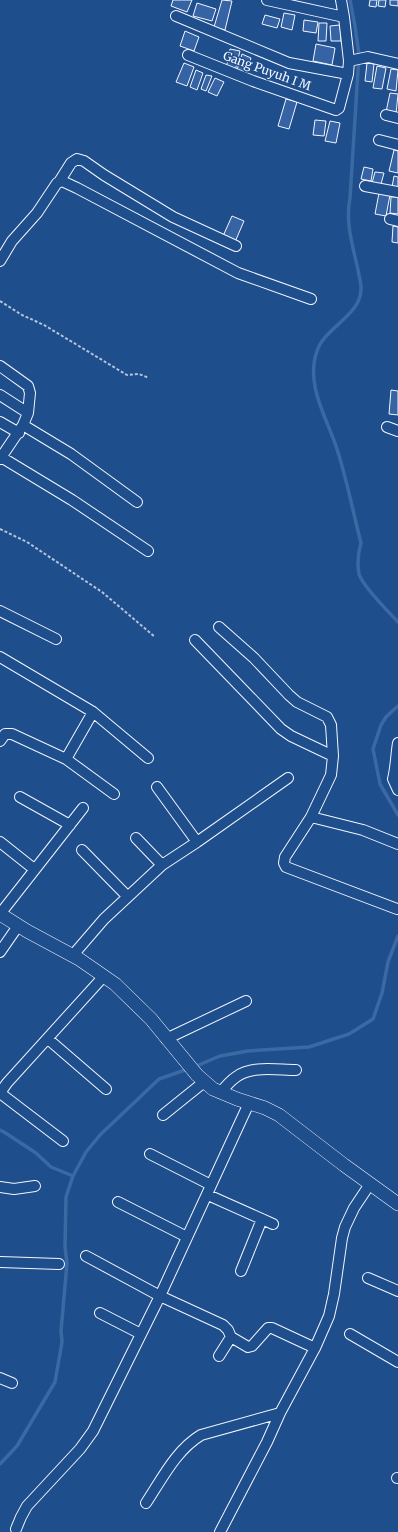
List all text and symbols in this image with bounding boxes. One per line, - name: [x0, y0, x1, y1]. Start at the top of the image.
- street label: Gang Puyuh I M: [221, 48, 313, 93]

